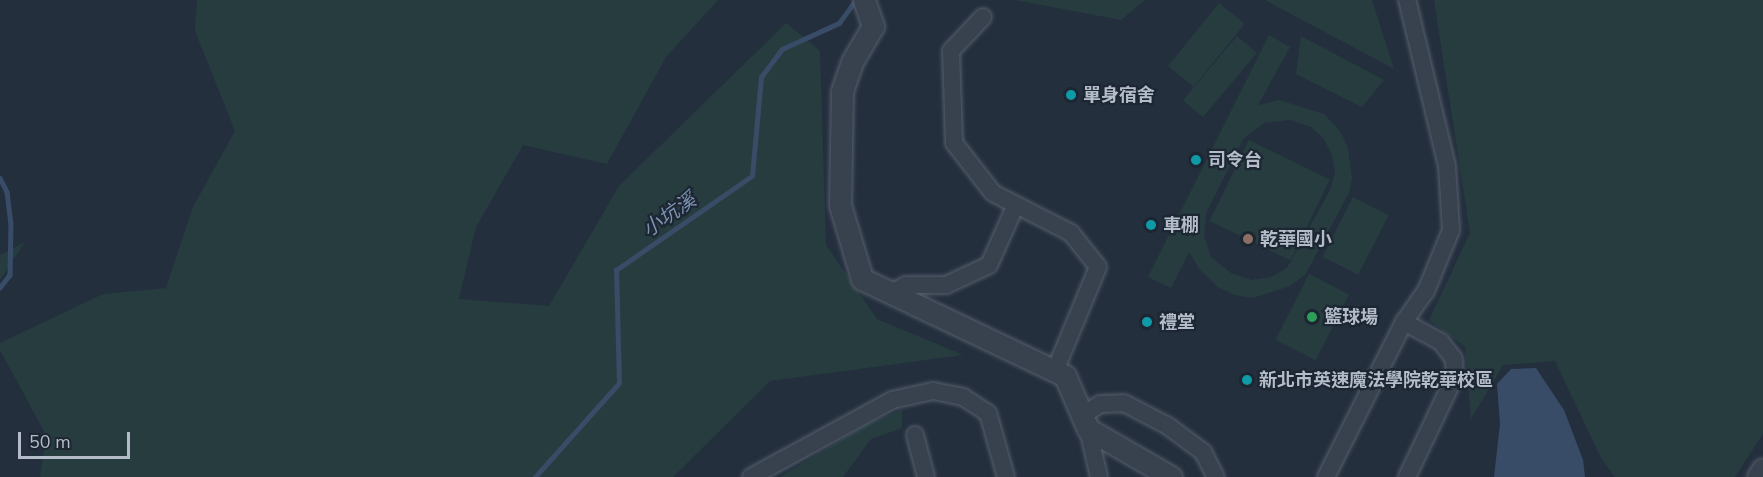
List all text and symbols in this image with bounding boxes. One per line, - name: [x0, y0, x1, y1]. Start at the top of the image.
- place label: 單身宿舍: [1083, 84, 1155, 106]
- marker: 單身宿舍: [1064, 88, 1078, 102]
- place label: 司令台: [1208, 149, 1262, 171]
- marker: 司令台: [1189, 153, 1203, 167]
- water label: 小坑溪: [638, 188, 700, 242]
- place label: 車棚: [1163, 214, 1199, 236]
- marker: 車棚: [1144, 218, 1158, 232]
- place label: 乾華國小: [1260, 228, 1332, 250]
- marker: 乾華國小: [1241, 232, 1255, 246]
- place label: 籃球場: [1324, 306, 1378, 328]
- marker: 籃球場: [1305, 310, 1319, 324]
- place label: 禮堂: [1159, 311, 1195, 333]
- marker: 禮堂: [1140, 315, 1154, 329]
- place label: 新北市英速魔法學院乾華校區: [1259, 369, 1493, 391]
- marker: 新北市英速魔法學院乾華校區: [1240, 373, 1254, 387]
- scale bar: [21, 420, 134, 458]
- text: 50 m: [29, 430, 71, 454]

